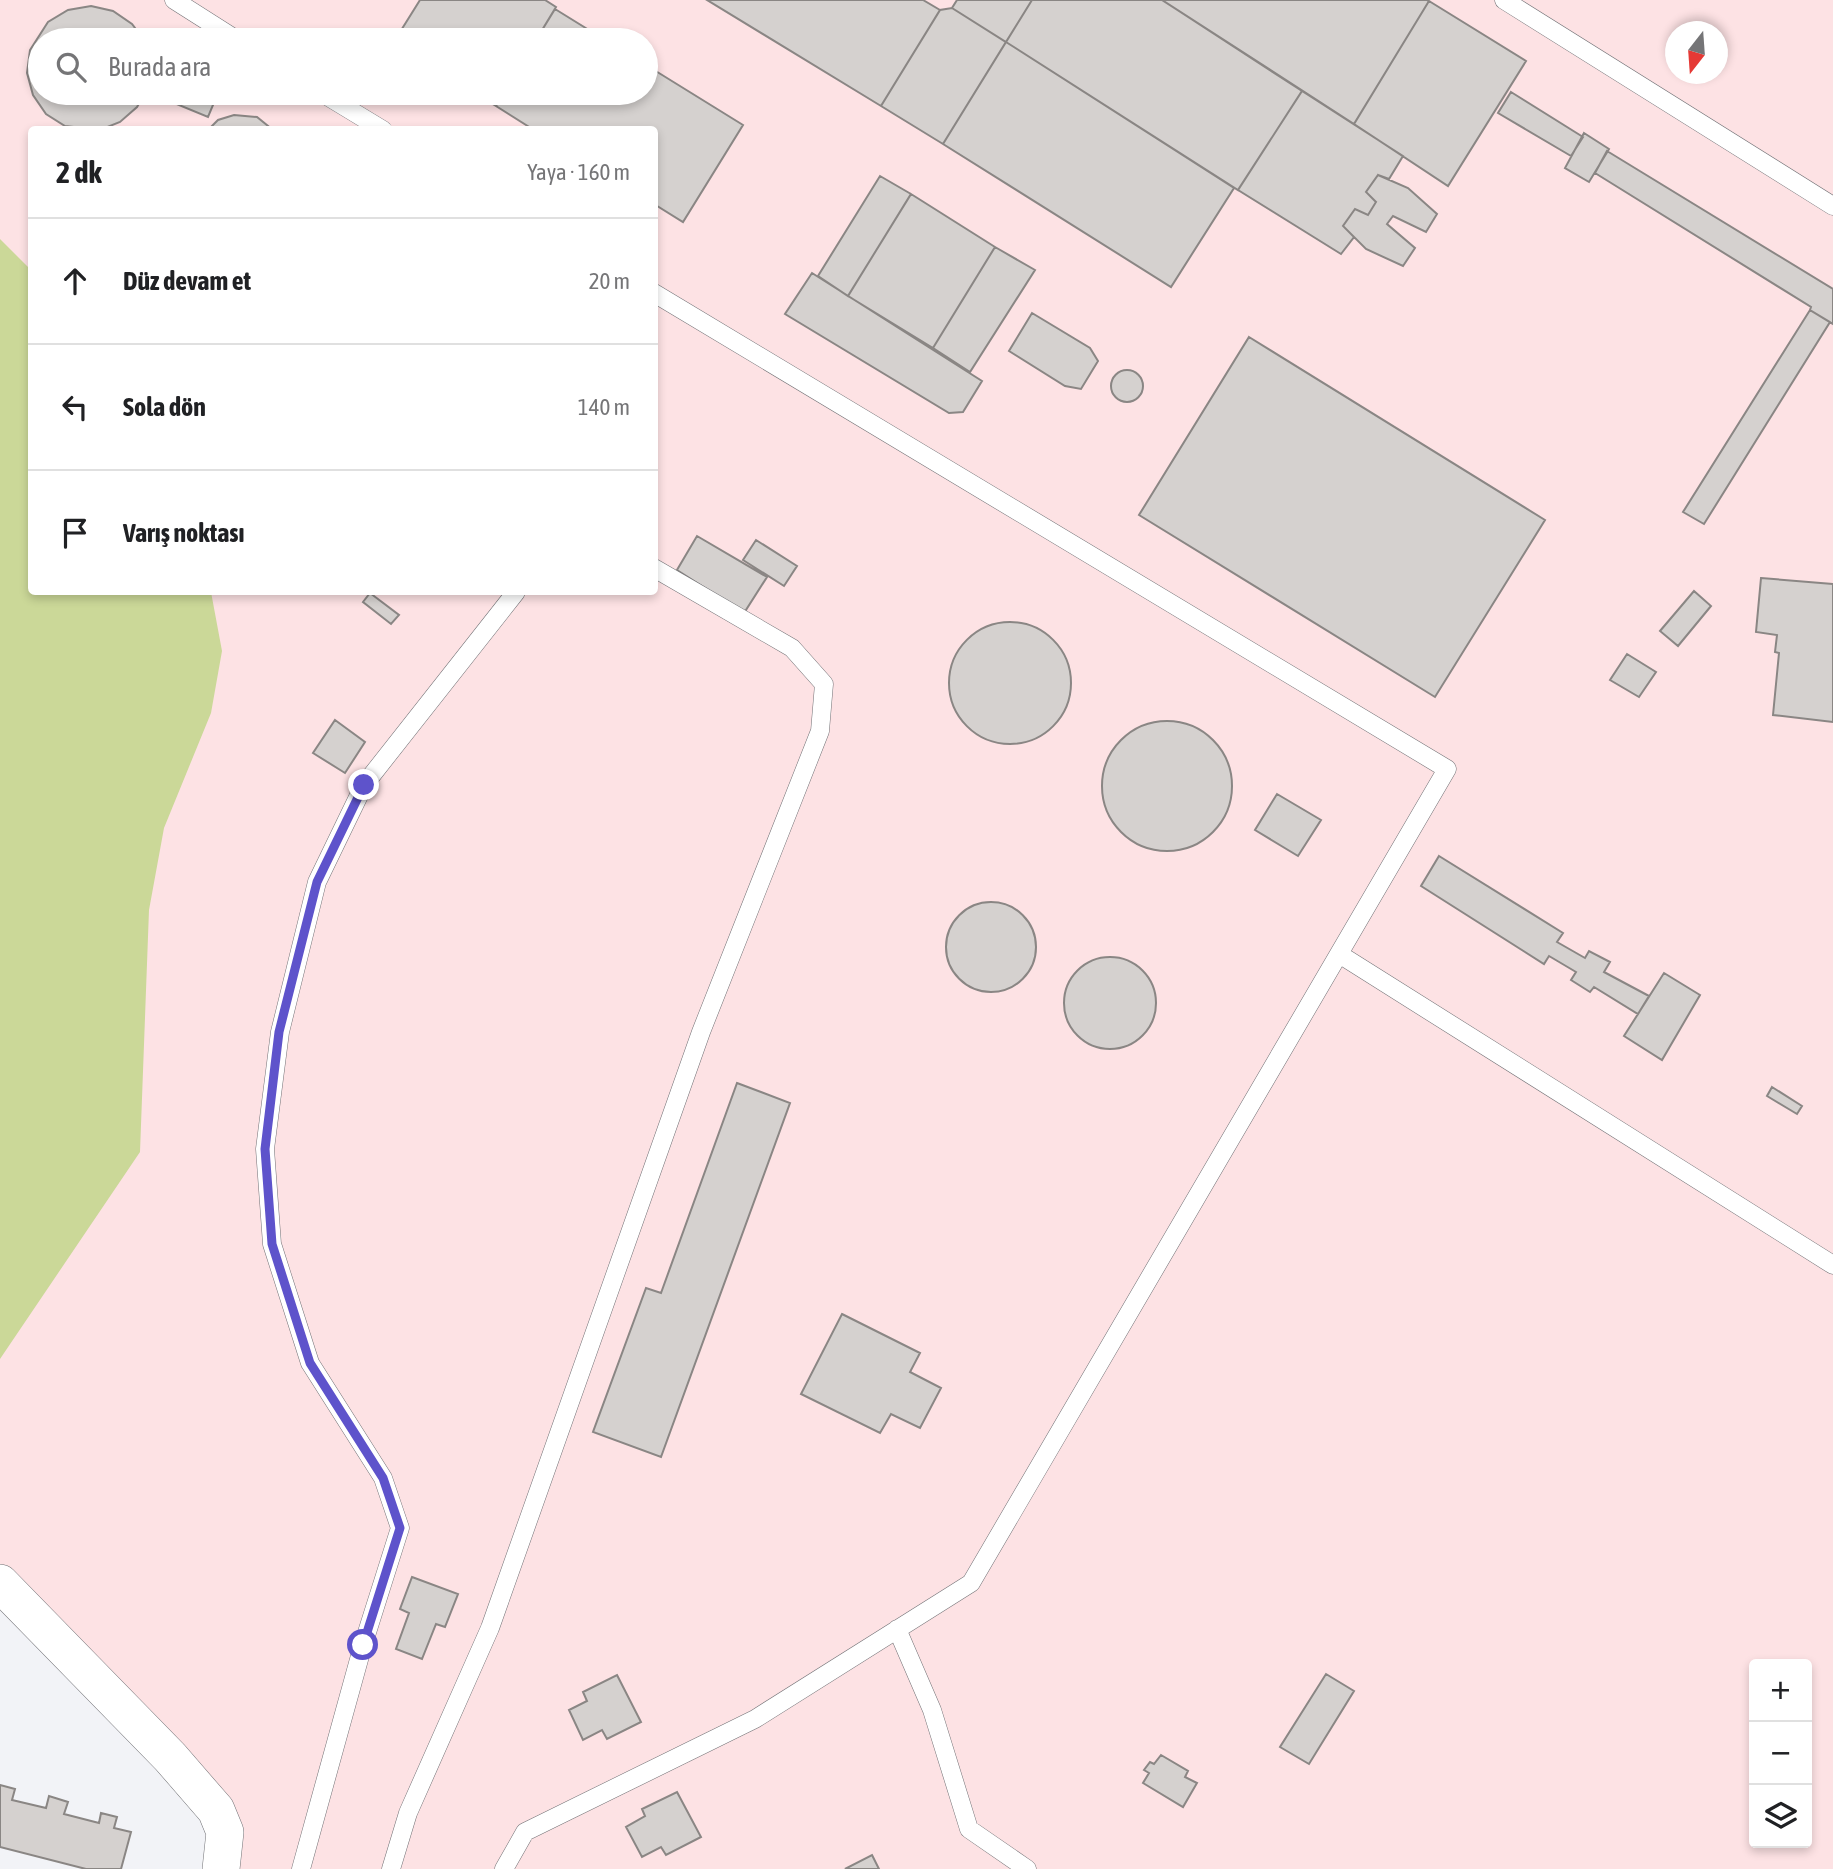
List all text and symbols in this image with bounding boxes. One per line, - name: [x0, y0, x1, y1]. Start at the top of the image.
- north arrow: [1665, 21, 1728, 84]
- search box: [28, 28, 658, 105]
- icon: search: [52, 48, 90, 86]
- text: Burada ara: [108, 52, 211, 82]
- text: 2 dk: [56, 155, 102, 189]
- text: Yaya · 160 m: [527, 159, 630, 185]
- icon: ahead: [56, 262, 94, 300]
- text: Düz devam et: [123, 266, 251, 296]
- text: 20 m: [589, 268, 630, 294]
- icon: left: [56, 388, 94, 426]
- text: Sola dön: [123, 392, 206, 422]
- text: 140 m: [578, 394, 630, 420]
- icon: arrive: [56, 514, 94, 552]
- text: Varış noktası: [123, 518, 244, 548]
- route end: [348, 769, 379, 800]
- route start: [347, 1629, 378, 1660]
- map controls: [1749, 1659, 1812, 1848]
- button: +: [1749, 1659, 1812, 1722]
- button: −: [1749, 1722, 1812, 1785]
- button: layers: [1749, 1785, 1812, 1848]

